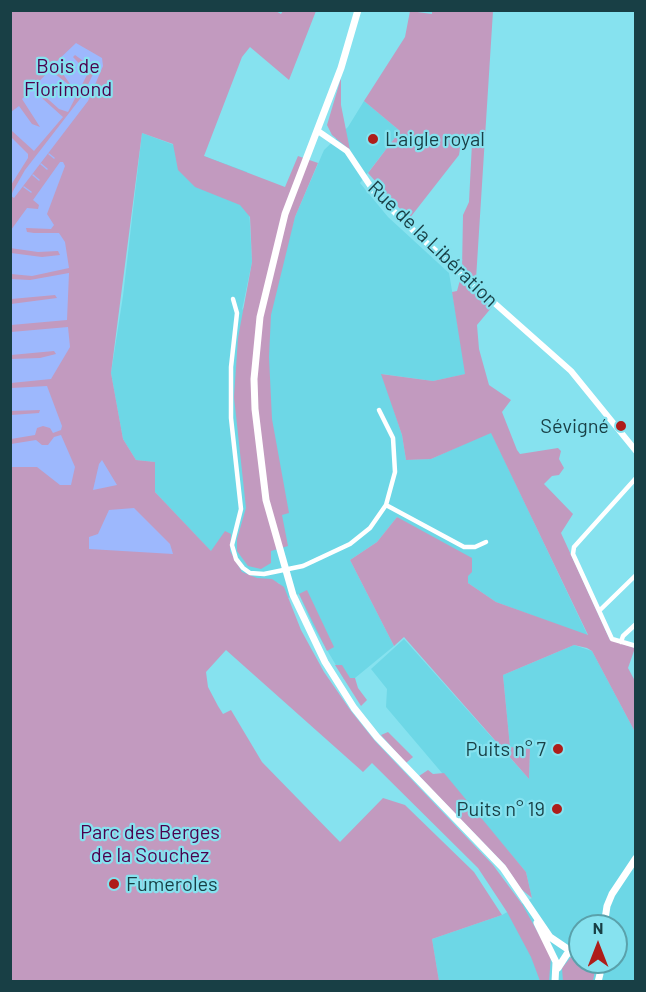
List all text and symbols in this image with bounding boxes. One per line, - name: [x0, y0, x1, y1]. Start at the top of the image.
- park label: Bois de Florimond: [24, 54, 112, 101]
- place label: L'aigle royal: [385, 127, 485, 151]
- marker: L'aigle royal: [366, 132, 380, 146]
- street label: Rue de la Libération: [363, 176, 503, 312]
- place label: Sévigné: [540, 414, 609, 438]
- marker: Sévigné: [614, 419, 628, 433]
- place label: Puits n° 7: [466, 737, 546, 761]
- marker: Puits n° 7: [551, 742, 565, 756]
- place label: Puits n° 19: [457, 797, 545, 821]
- marker: Puits n° 19: [550, 802, 564, 816]
- park label: Parc des Berges de la Souchez: [80, 820, 220, 867]
- place label: Fumeroles: [126, 872, 218, 896]
- marker: Fumeroles: [107, 877, 121, 891]
- north arrow: [568, 914, 628, 974]
- text: N: [593, 918, 603, 937]

